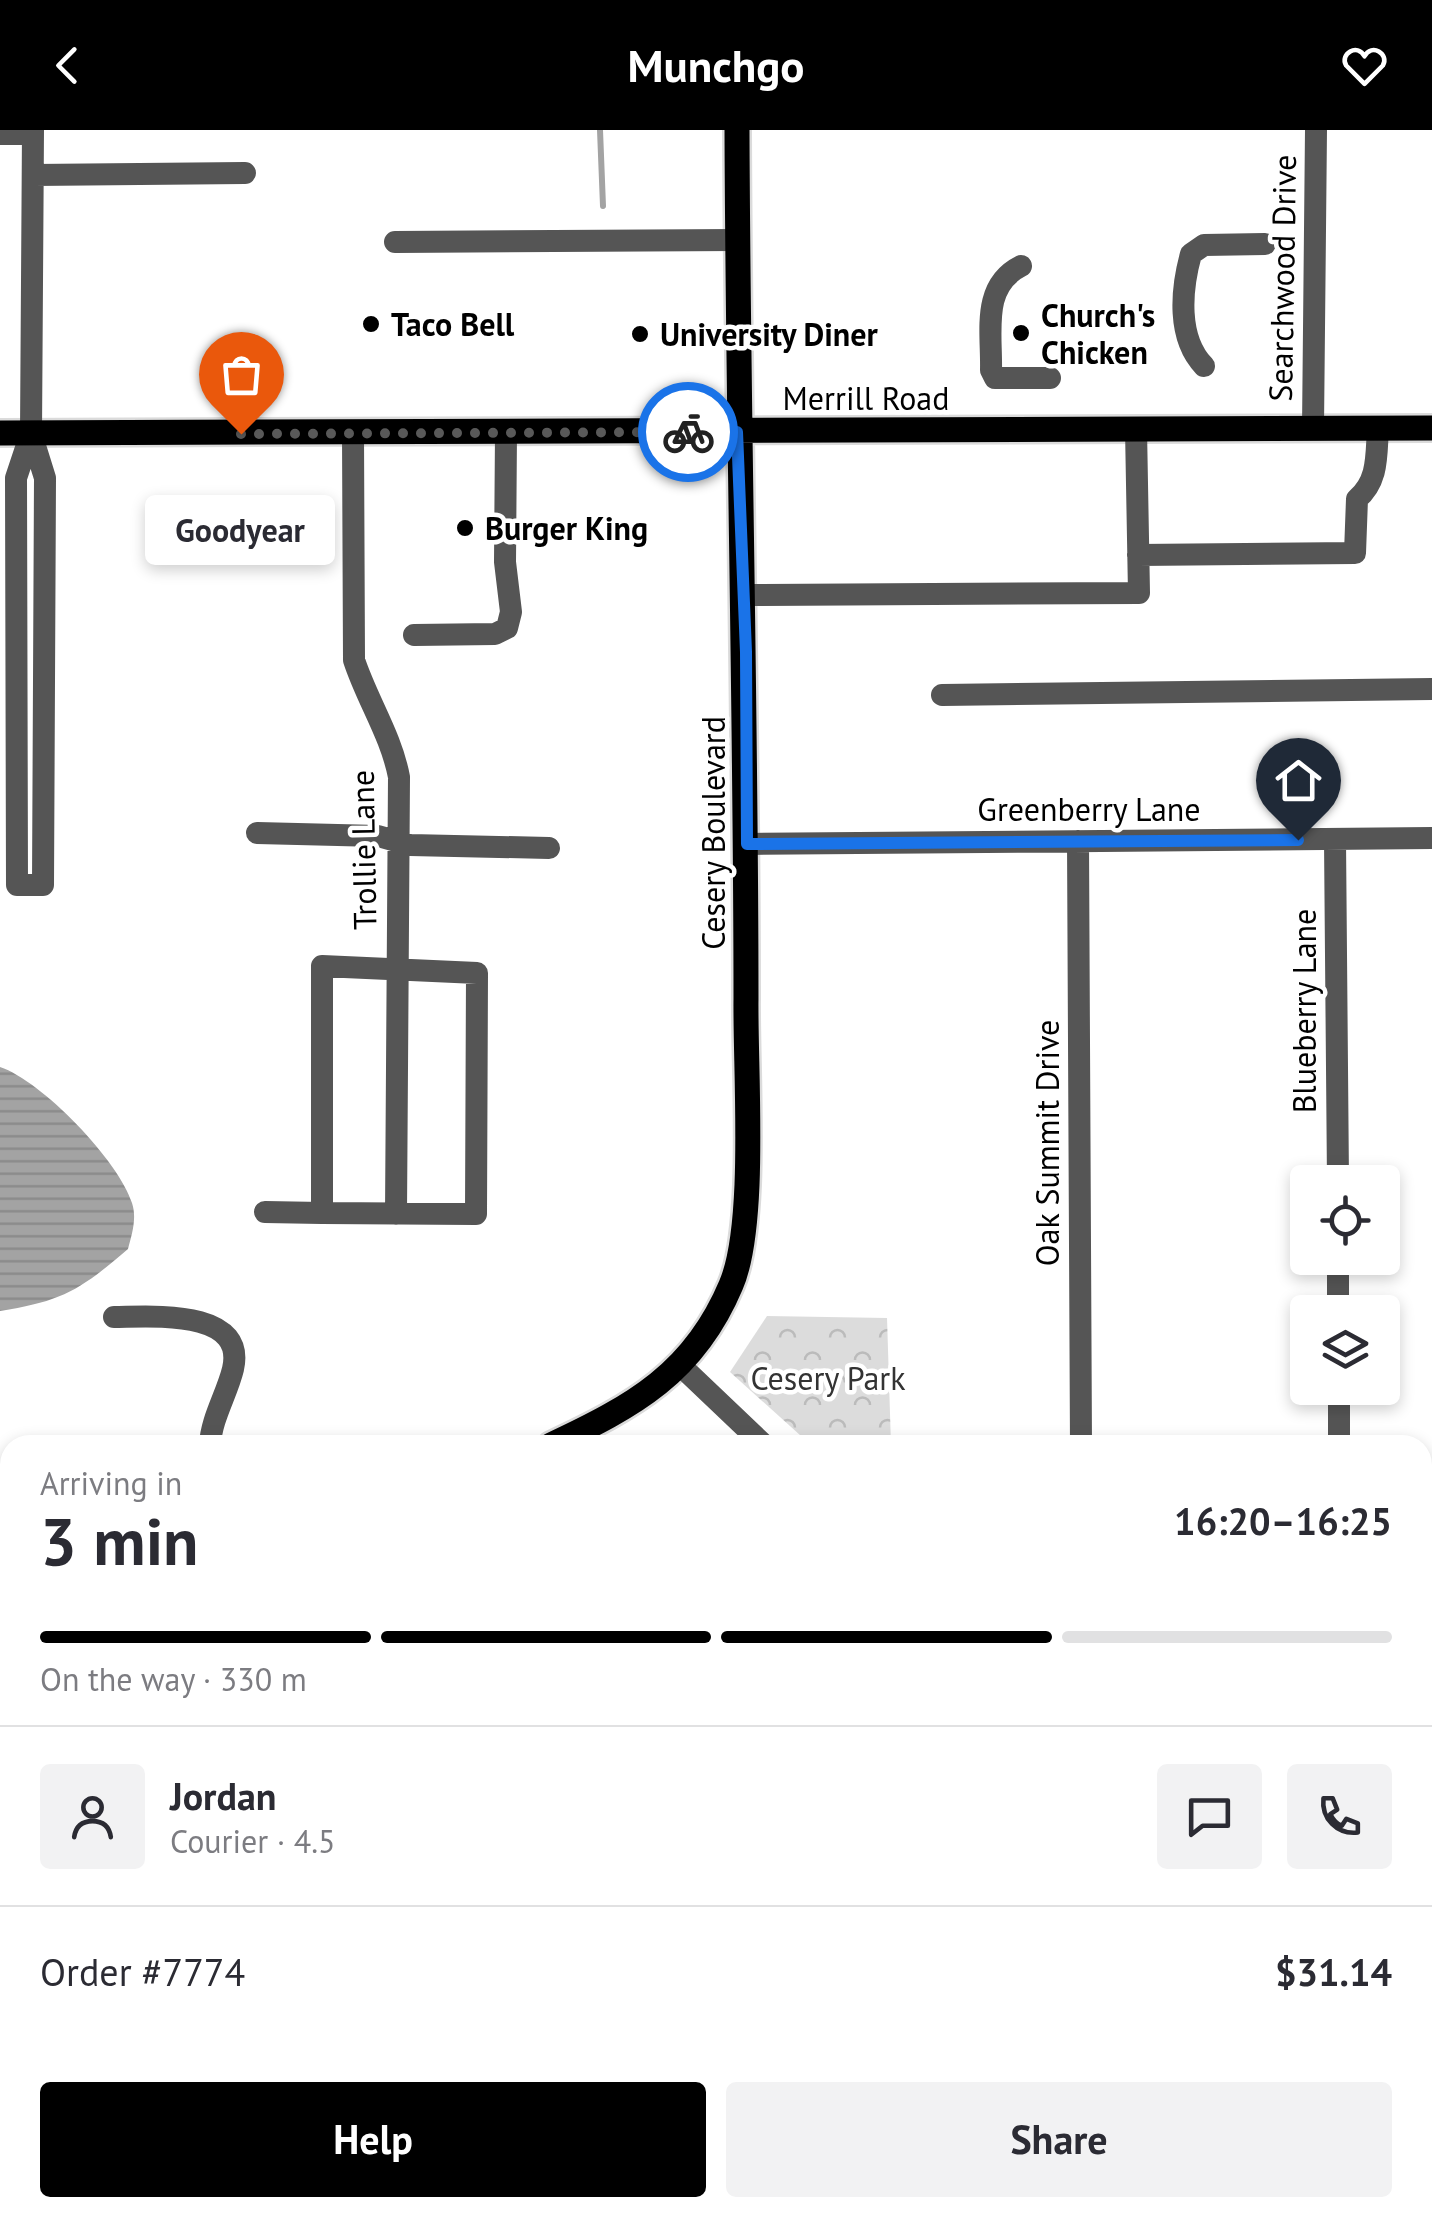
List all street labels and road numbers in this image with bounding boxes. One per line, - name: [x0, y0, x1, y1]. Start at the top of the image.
- street label: Searchwood Drive: [1259, 154, 1305, 402]
- street label: Merrill Road: [783, 377, 949, 419]
- street label: Cesery Boulevard: [692, 716, 734, 950]
- street label: Trollie Lane: [341, 770, 385, 930]
- street label: Greenberry Lane: [977, 788, 1201, 830]
- street label: Blueberry Lane: [1283, 909, 1325, 1113]
- street label: Oak Summit Drive: [1026, 1020, 1068, 1266]

